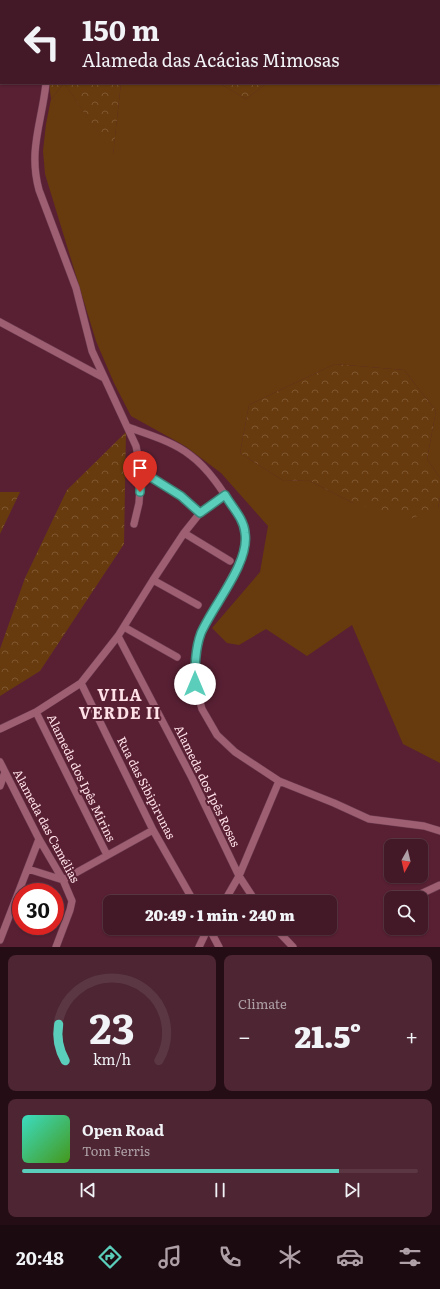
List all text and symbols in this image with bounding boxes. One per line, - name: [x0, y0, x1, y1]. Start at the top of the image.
- text: 150 m: [82, 8, 160, 50]
- icon: left: [16, 16, 68, 68]
- text: Alameda das Acácias Mimosas: [82, 46, 339, 73]
- pin: [123, 451, 157, 492]
- icon: arrive: [129, 457, 151, 479]
- position arrow: [174, 663, 216, 705]
- district label: VILA VERDE II: [79, 682, 161, 724]
- street label: Alameda dos Ipês Mirins: [43, 711, 121, 845]
- street label: Alameda dos Ipês Rosas: [171, 722, 246, 850]
- street label: Rua das Sibipirunas: [113, 733, 181, 842]
- street label: Alameda das Camélias: [9, 765, 85, 886]
- north arrow: [384, 839, 428, 883]
- map controls: [384, 839, 428, 935]
- speed limit sign: 30: [12, 883, 64, 935]
- button: search: [384, 891, 428, 935]
- text: 20:49 · 1 min · 240 m: [145, 903, 295, 926]
- text: Climate: [238, 994, 287, 1013]
- text: 23: [89, 995, 135, 1057]
- text: 21.5°: [295, 1013, 361, 1057]
- text: −: [238, 1019, 251, 1052]
- text: +: [405, 1019, 418, 1052]
- text: km/h: [93, 1048, 132, 1069]
- text: Open Road: [82, 1118, 164, 1141]
- text: Tom Ferris: [82, 1141, 150, 1160]
- icon: previous: [77, 1179, 99, 1201]
- icon: pause: [209, 1179, 231, 1201]
- icon: next: [341, 1179, 363, 1201]
- icon: directions: [96, 1243, 124, 1271]
- icon: music: [156, 1243, 184, 1271]
- icon: phone: [216, 1243, 244, 1271]
- icon: climate: [276, 1243, 304, 1271]
- icon: car: [336, 1243, 364, 1271]
- icon: filters: [396, 1243, 424, 1271]
- text: 20:48: [16, 1244, 64, 1271]

